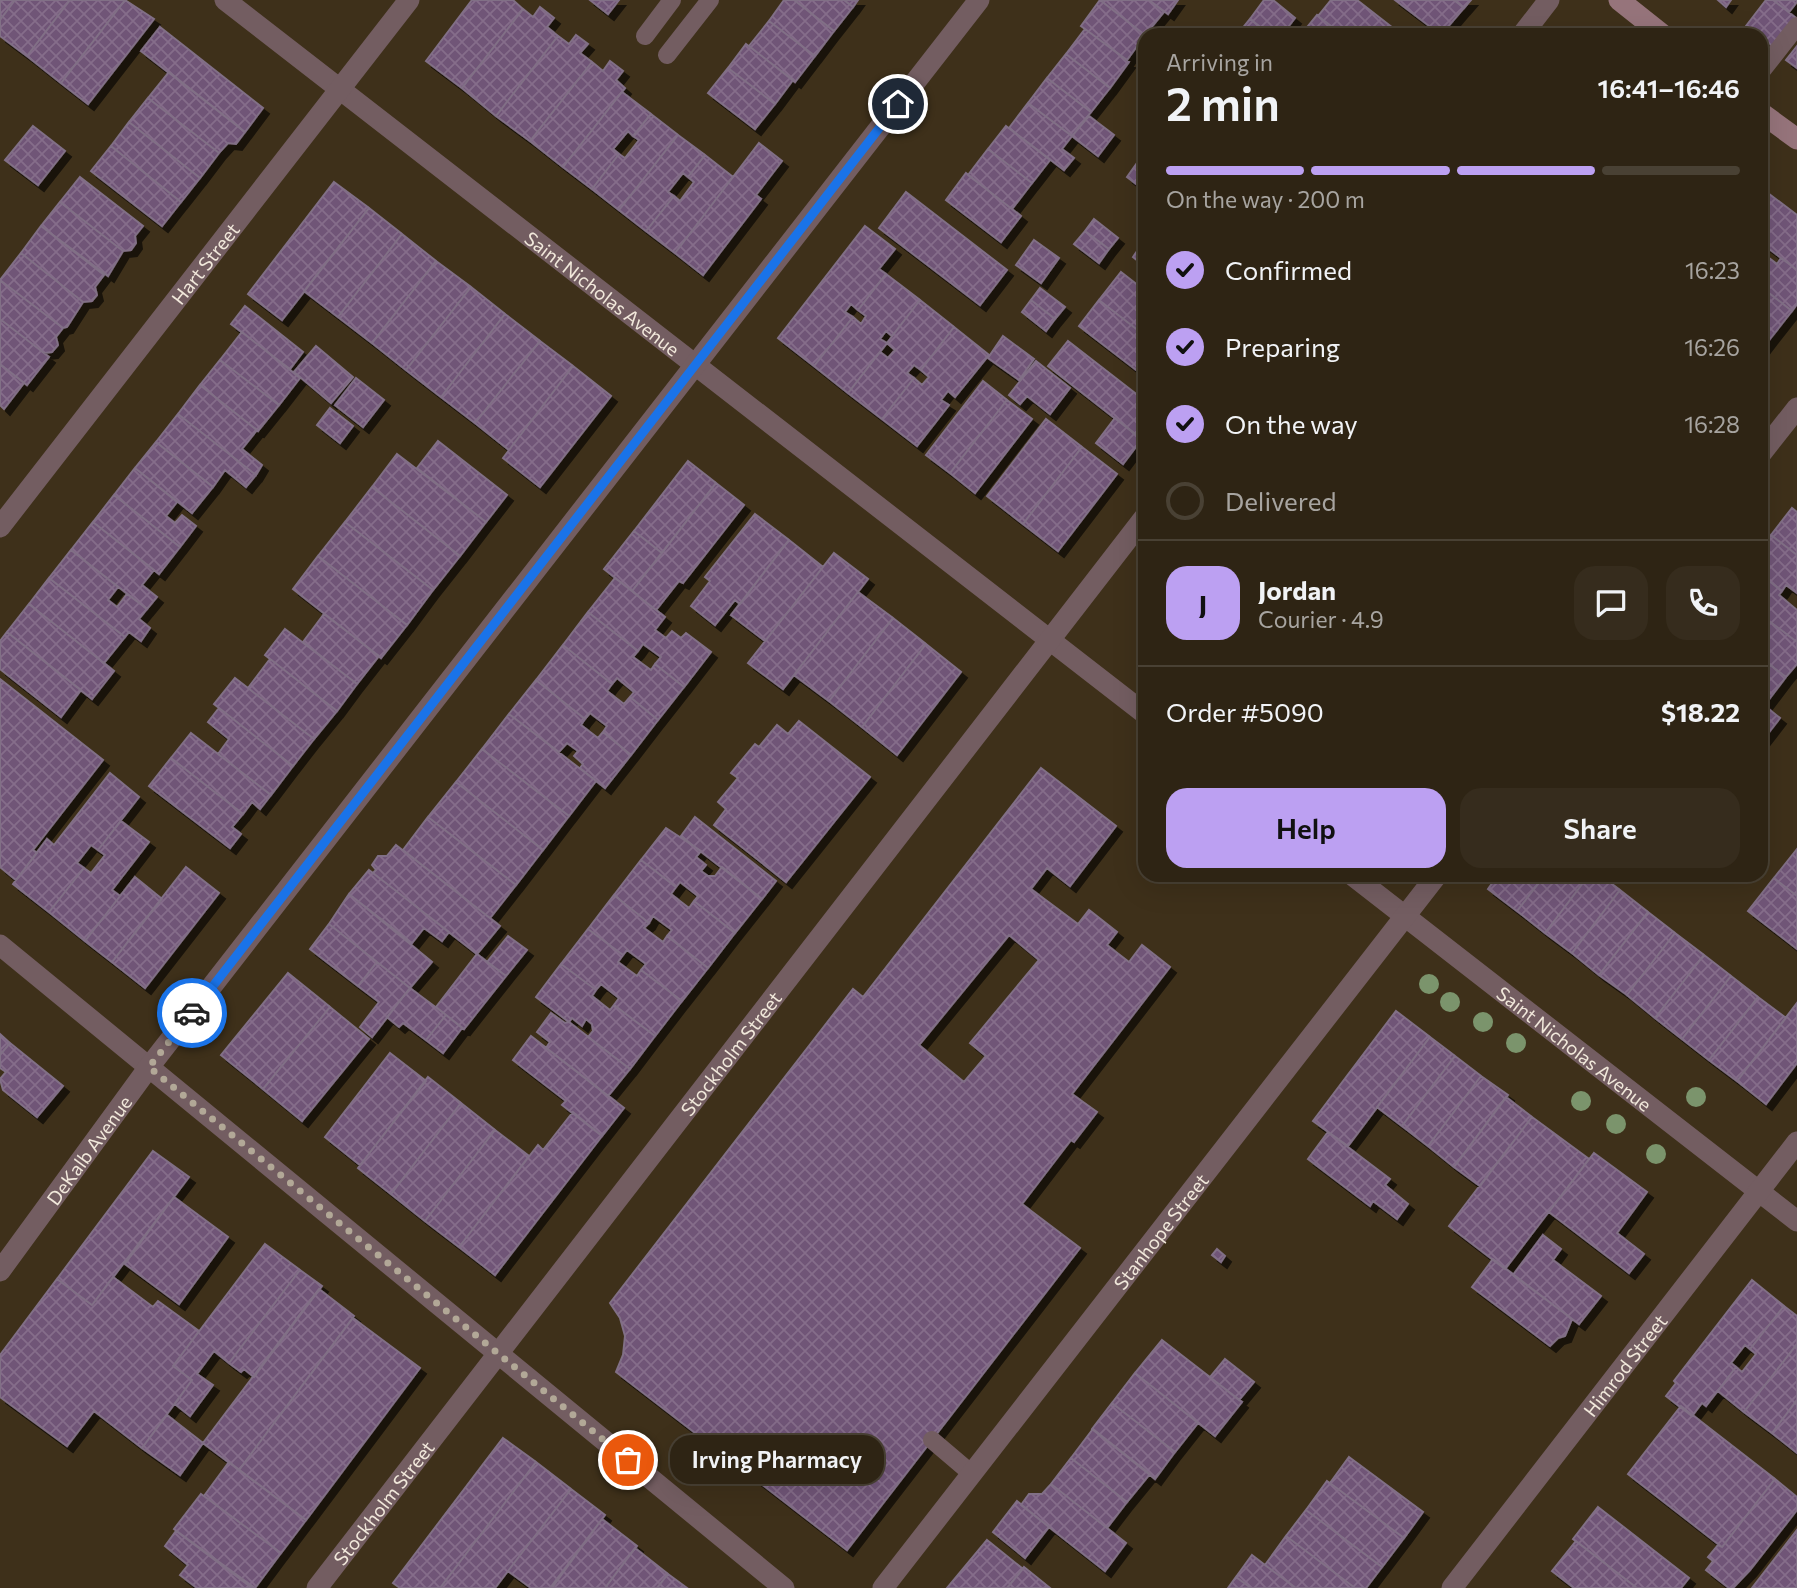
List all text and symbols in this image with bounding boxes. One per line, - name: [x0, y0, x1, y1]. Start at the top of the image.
- text: Arriving in: [1166, 48, 1273, 76]
- text: 16:41–16:46: [1598, 72, 1740, 103]
- pin: [868, 74, 928, 134]
- text: 2 min: [1166, 74, 1280, 130]
- icon: home: [879, 85, 917, 123]
- text: On the way · 200 m: [1166, 185, 1365, 213]
- street label: Hart Street: [166, 218, 244, 308]
- street label: Saint Nicholas Avenue: [521, 226, 685, 360]
- icon: check: [1166, 251, 1204, 289]
- text: Confirmed: [1225, 254, 1352, 285]
- text: 16:23: [1685, 256, 1740, 284]
- icon: check: [1166, 328, 1204, 366]
- text: Preparing: [1225, 331, 1340, 362]
- text: 16:26: [1684, 333, 1740, 361]
- icon: check: [1166, 405, 1204, 443]
- text: On the way: [1225, 408, 1358, 439]
- text: 16:28: [1684, 410, 1740, 438]
- text: Delivered: [1225, 485, 1336, 516]
- button: chat: [1574, 566, 1648, 640]
- button: phone: [1666, 566, 1740, 640]
- text: Jordan: [1258, 574, 1336, 605]
- text: J: [1199, 588, 1207, 619]
- text: Courier · 4.9: [1258, 605, 1384, 633]
- text: Order #5090: [1166, 696, 1324, 727]
- text: $18.22: [1661, 696, 1740, 727]
- button: Help: [1166, 788, 1446, 868]
- button: Share: [1460, 788, 1740, 868]
- courier: [157, 978, 227, 1048]
- street label: Saint Nicholas Avenue: [1493, 981, 1657, 1115]
- street label: Stockholm Street: [675, 986, 786, 1120]
- icon: car: [173, 994, 211, 1032]
- street label: DeKalb Avenue: [41, 1091, 136, 1209]
- street label: Stanhope Street: [1108, 1168, 1213, 1294]
- street label: Himrod Street: [1578, 1309, 1671, 1421]
- pin: [598, 1430, 658, 1490]
- street label: Stockholm Street: [328, 1436, 438, 1569]
- callout: Irving Pharmacy: [670, 1436, 884, 1484]
- icon: bag: [609, 1441, 647, 1479]
- text: Irving Pharmacy: [692, 1445, 862, 1473]

